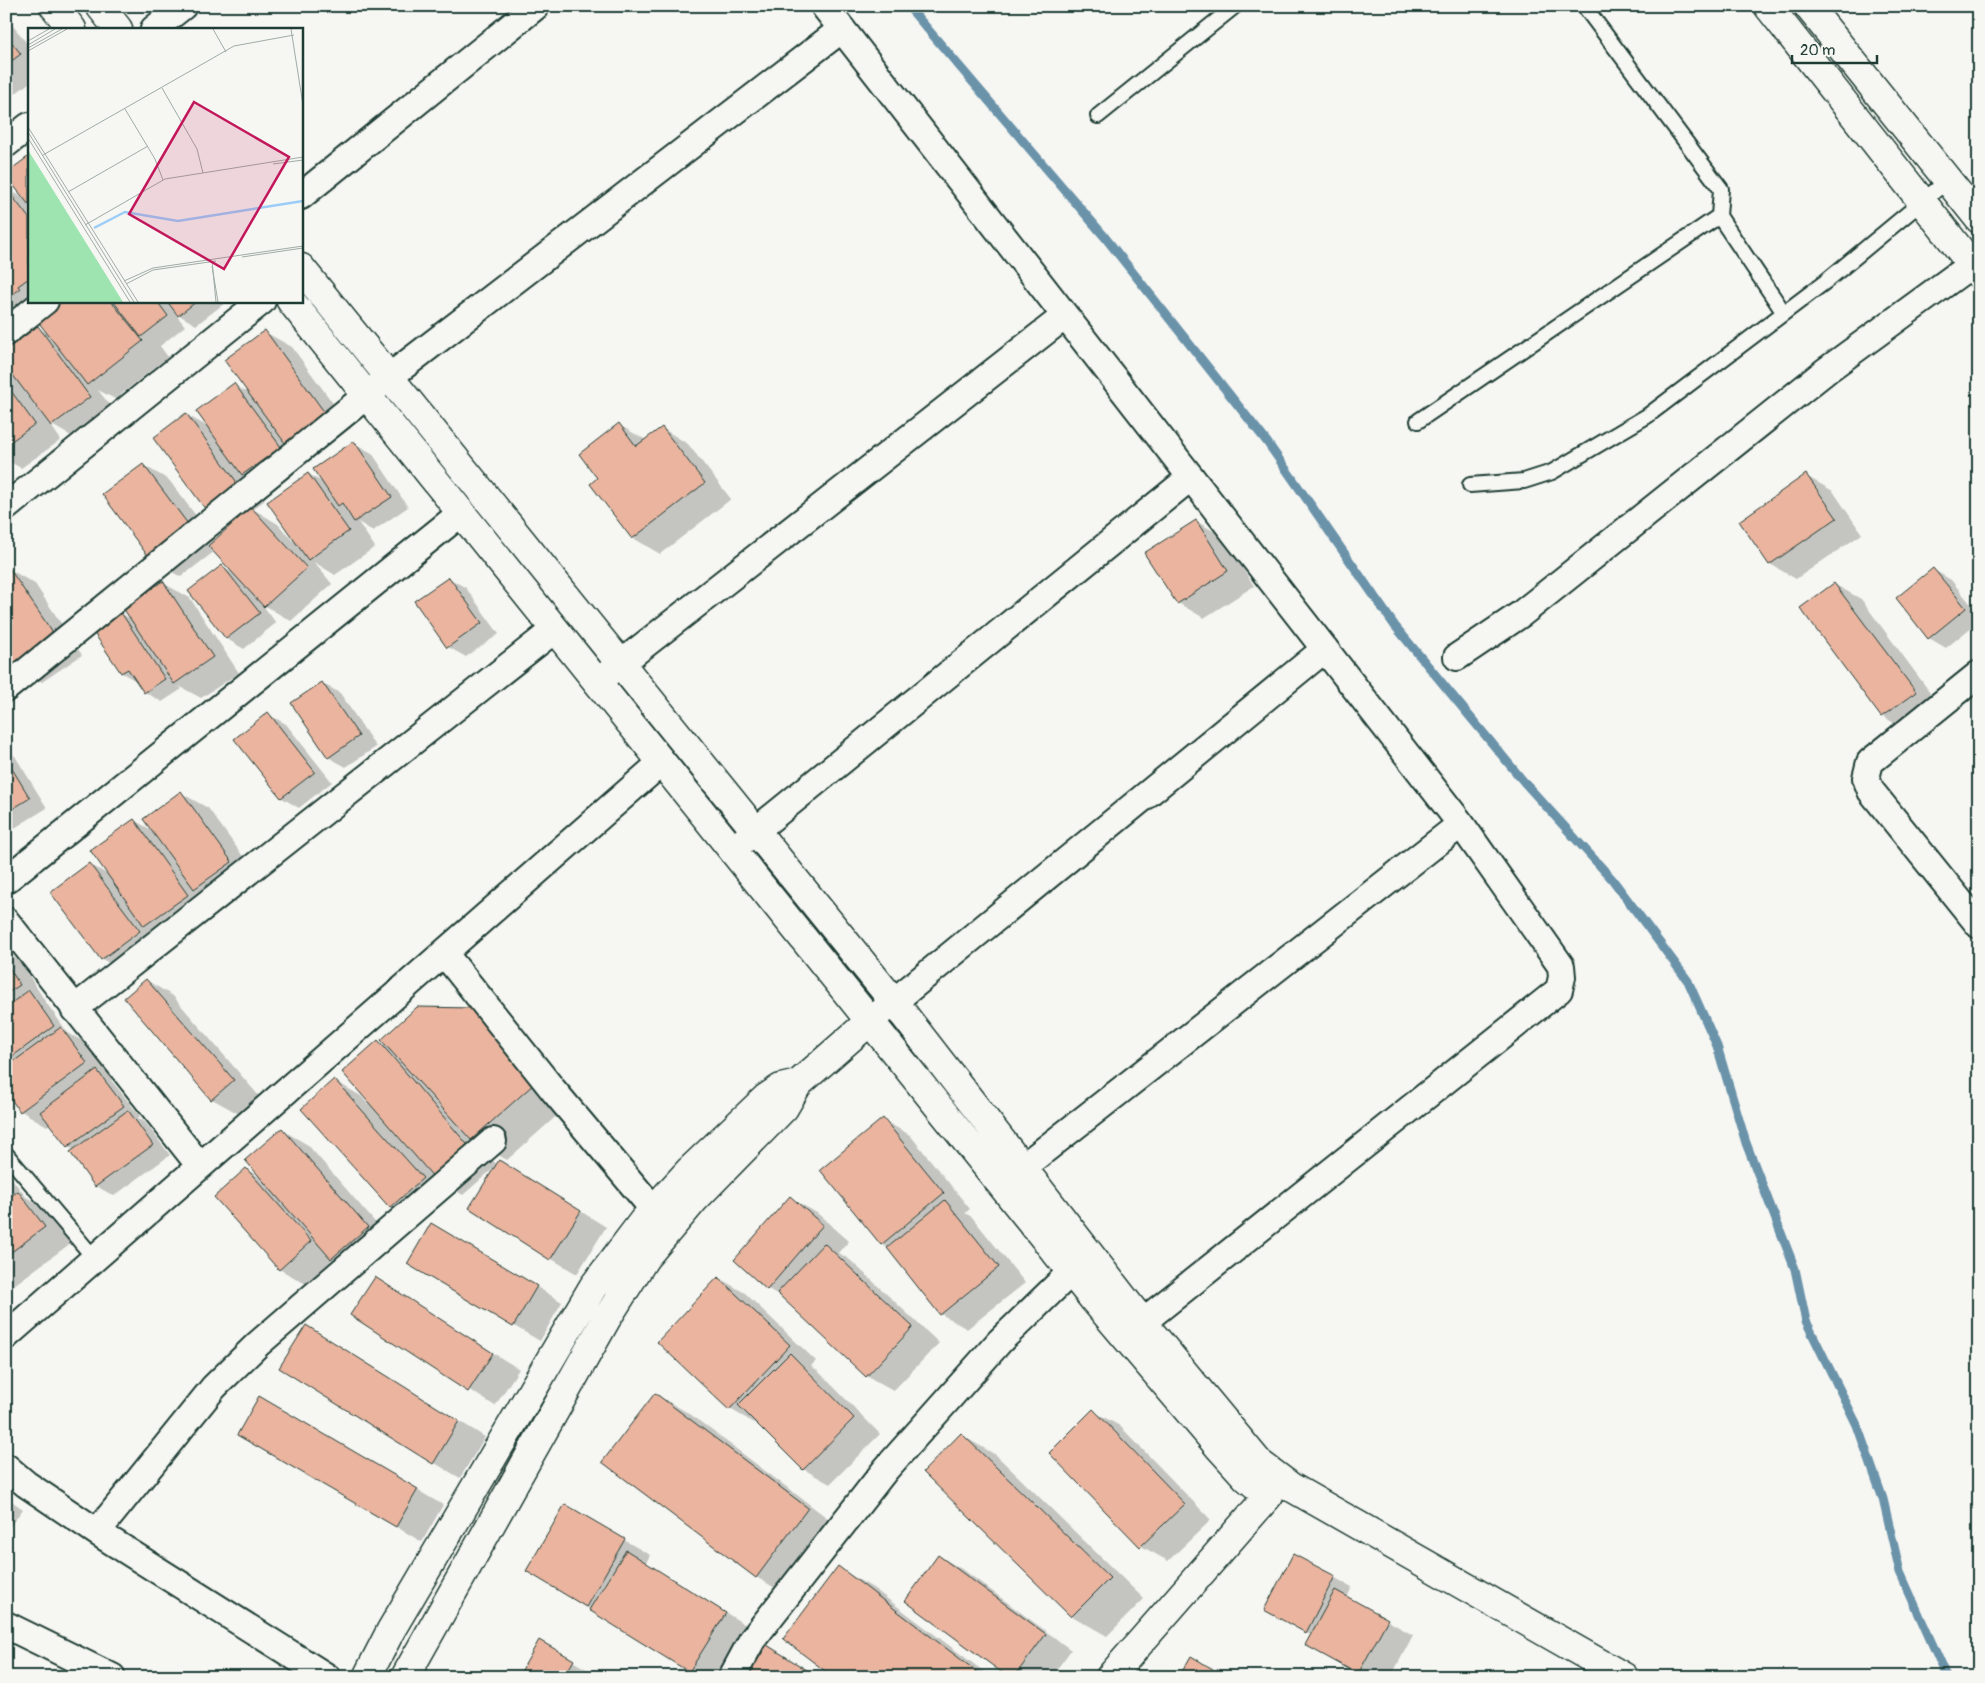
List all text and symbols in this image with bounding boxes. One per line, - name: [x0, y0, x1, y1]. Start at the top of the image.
- inset map: [28, 28, 302, 302]
- scale bar: [1792, 32, 1878, 64]
- text: 20 m: [1800, 41, 1835, 60]

